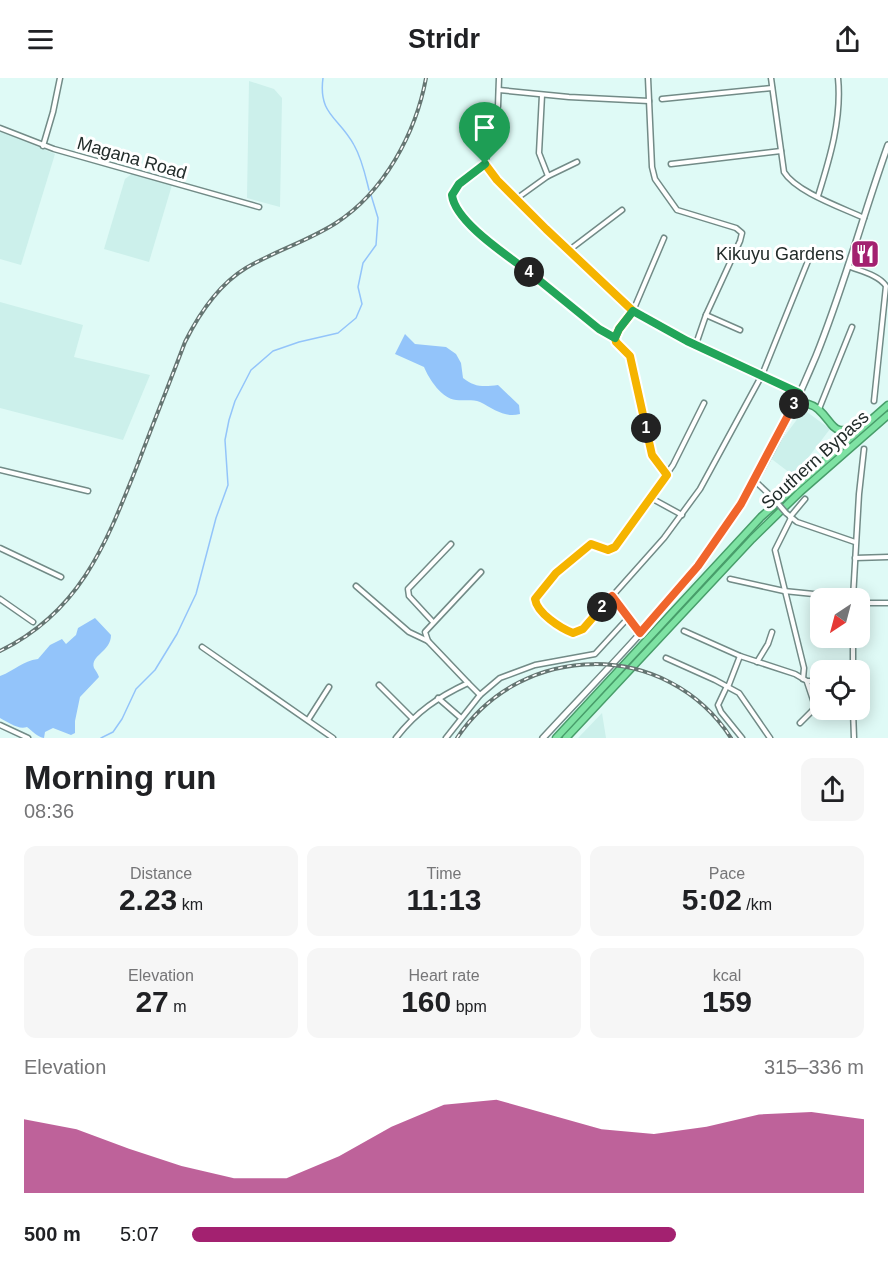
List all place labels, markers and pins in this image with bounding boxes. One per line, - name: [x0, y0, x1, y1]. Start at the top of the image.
- pin: [459, 102, 510, 164]
- restaurant icon: Kikuyu Gardens: [849, 238, 881, 270]
- place label: Kikuyu Gardens: [716, 244, 844, 264]
- pin: 4: [514, 257, 544, 287]
- pin: 3: [779, 389, 809, 419]
- pin: 1: [631, 413, 661, 443]
- pin: 2: [587, 592, 617, 622]

